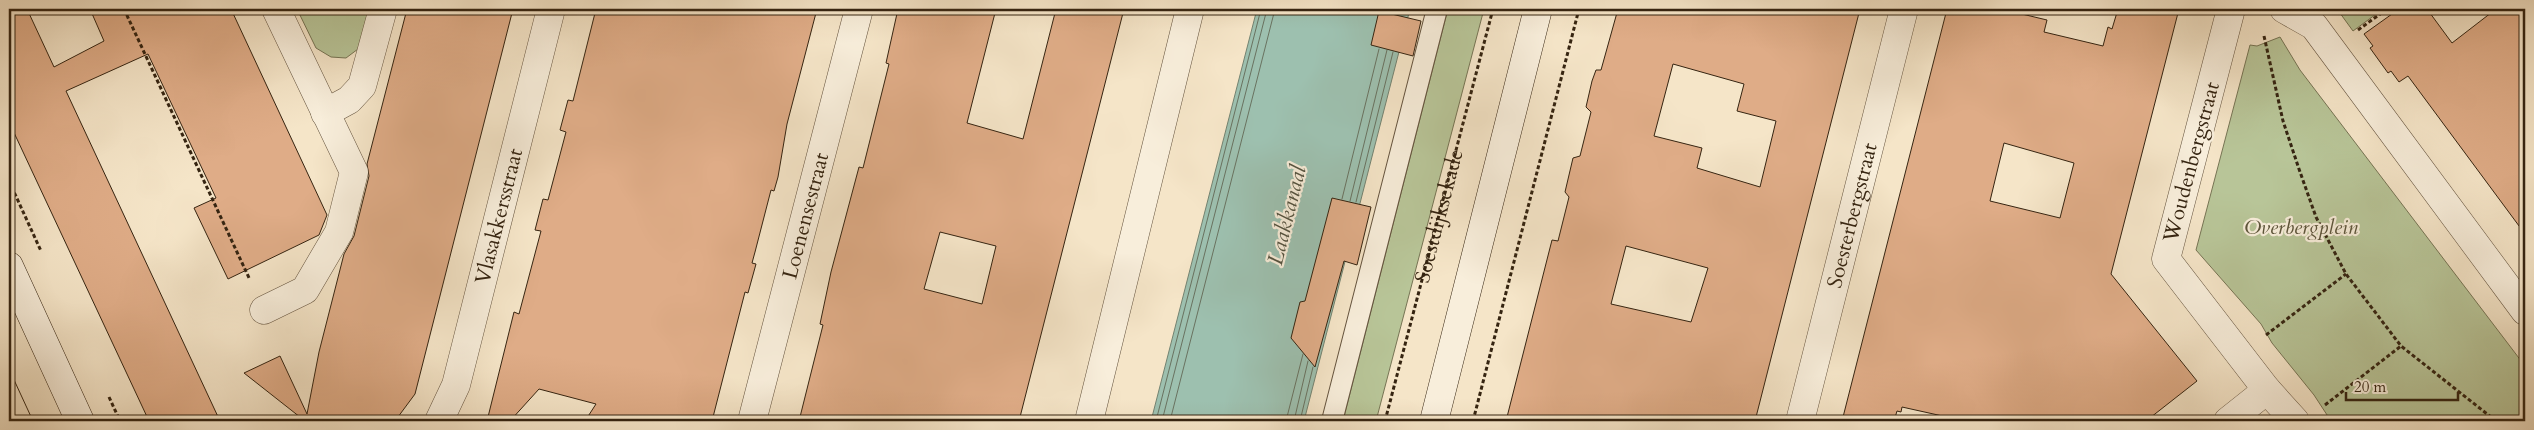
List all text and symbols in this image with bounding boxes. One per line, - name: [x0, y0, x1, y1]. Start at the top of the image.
- street label: Woudenbergstraat: [2156, 78, 2227, 247]
- street label: Soesterbergstraat: [1820, 140, 1885, 291]
- street label: Vlasakkersstraat: [468, 145, 530, 287]
- street label: Soestdijksekade: [1408, 146, 1471, 286]
- street label: Loenensestraat: [775, 149, 836, 282]
- water label: Laakkanaal: [1260, 161, 1314, 268]
- park label: Overbergplein: [2244, 213, 2359, 242]
- scale bar: [2346, 370, 2459, 402]
- text: 20 m: [2354, 377, 2386, 397]

